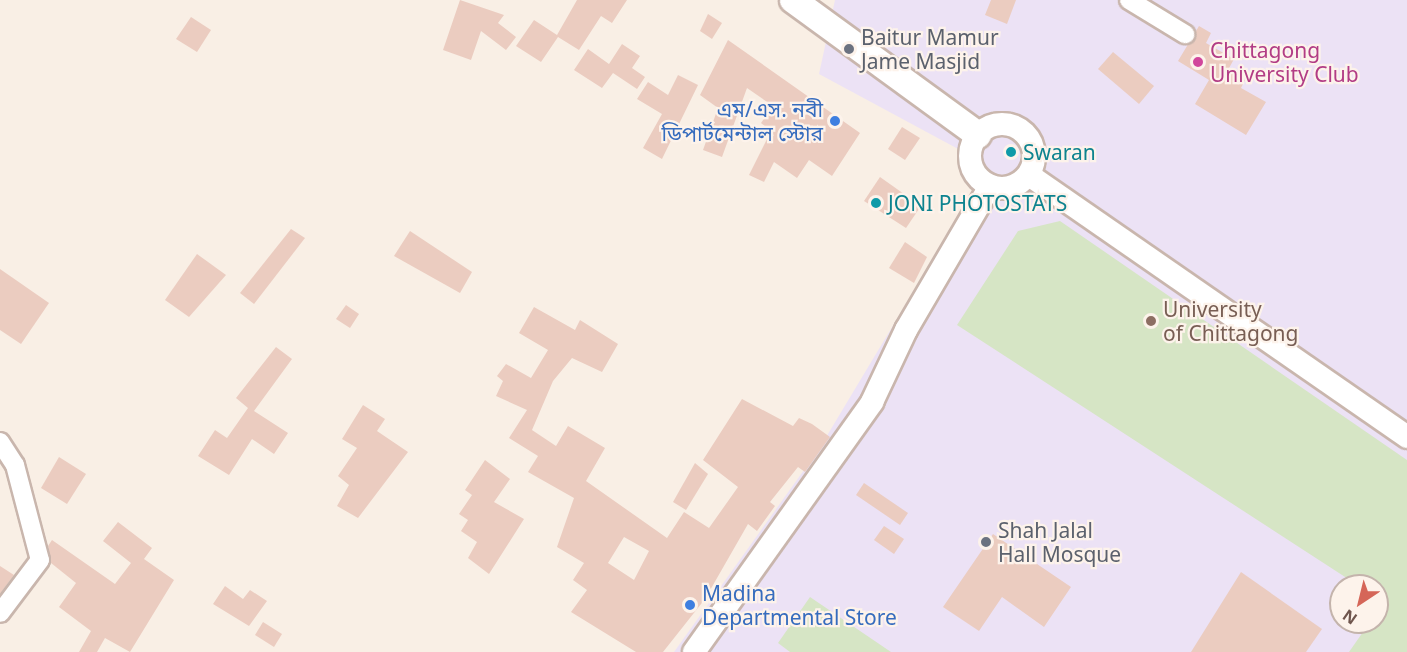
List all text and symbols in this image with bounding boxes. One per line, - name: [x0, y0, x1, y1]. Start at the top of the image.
- place label: Baitur Mamur Jame Masjid: [861, 24, 999, 74]
- place label: Chittagong University Club: [1210, 37, 1359, 87]
- marker: Baitur Mamur Jame Masjid: [842, 42, 856, 56]
- marker: Chittagong University Club: [1191, 55, 1205, 69]
- place label: এম/এস. নবী ডিপার্টমেন্টাল স্টোর: [661, 96, 823, 146]
- marker: এম/এস. নবী ডিপার্টমেন্টাল স্টোর: [828, 114, 842, 128]
- place label: Swaran: [1023, 139, 1096, 165]
- marker: Swaran: [1004, 145, 1018, 159]
- place label: JONI PHOTOSTATS: [888, 190, 1067, 216]
- marker: JONI PHOTOSTATS: [869, 196, 883, 210]
- place label: University of Chittagong: [1163, 296, 1299, 346]
- marker: University of Chittagong: [1144, 314, 1158, 328]
- place label: Shah Jalal Hall Mosque: [998, 517, 1121, 567]
- marker: Shah Jalal Hall Mosque: [979, 535, 993, 549]
- north arrow: [1329, 574, 1389, 634]
- place label: Madina Departmental Store: [702, 580, 897, 630]
- marker: Madina Departmental Store: [683, 598, 697, 612]
- text: N: [1338, 604, 1361, 630]

